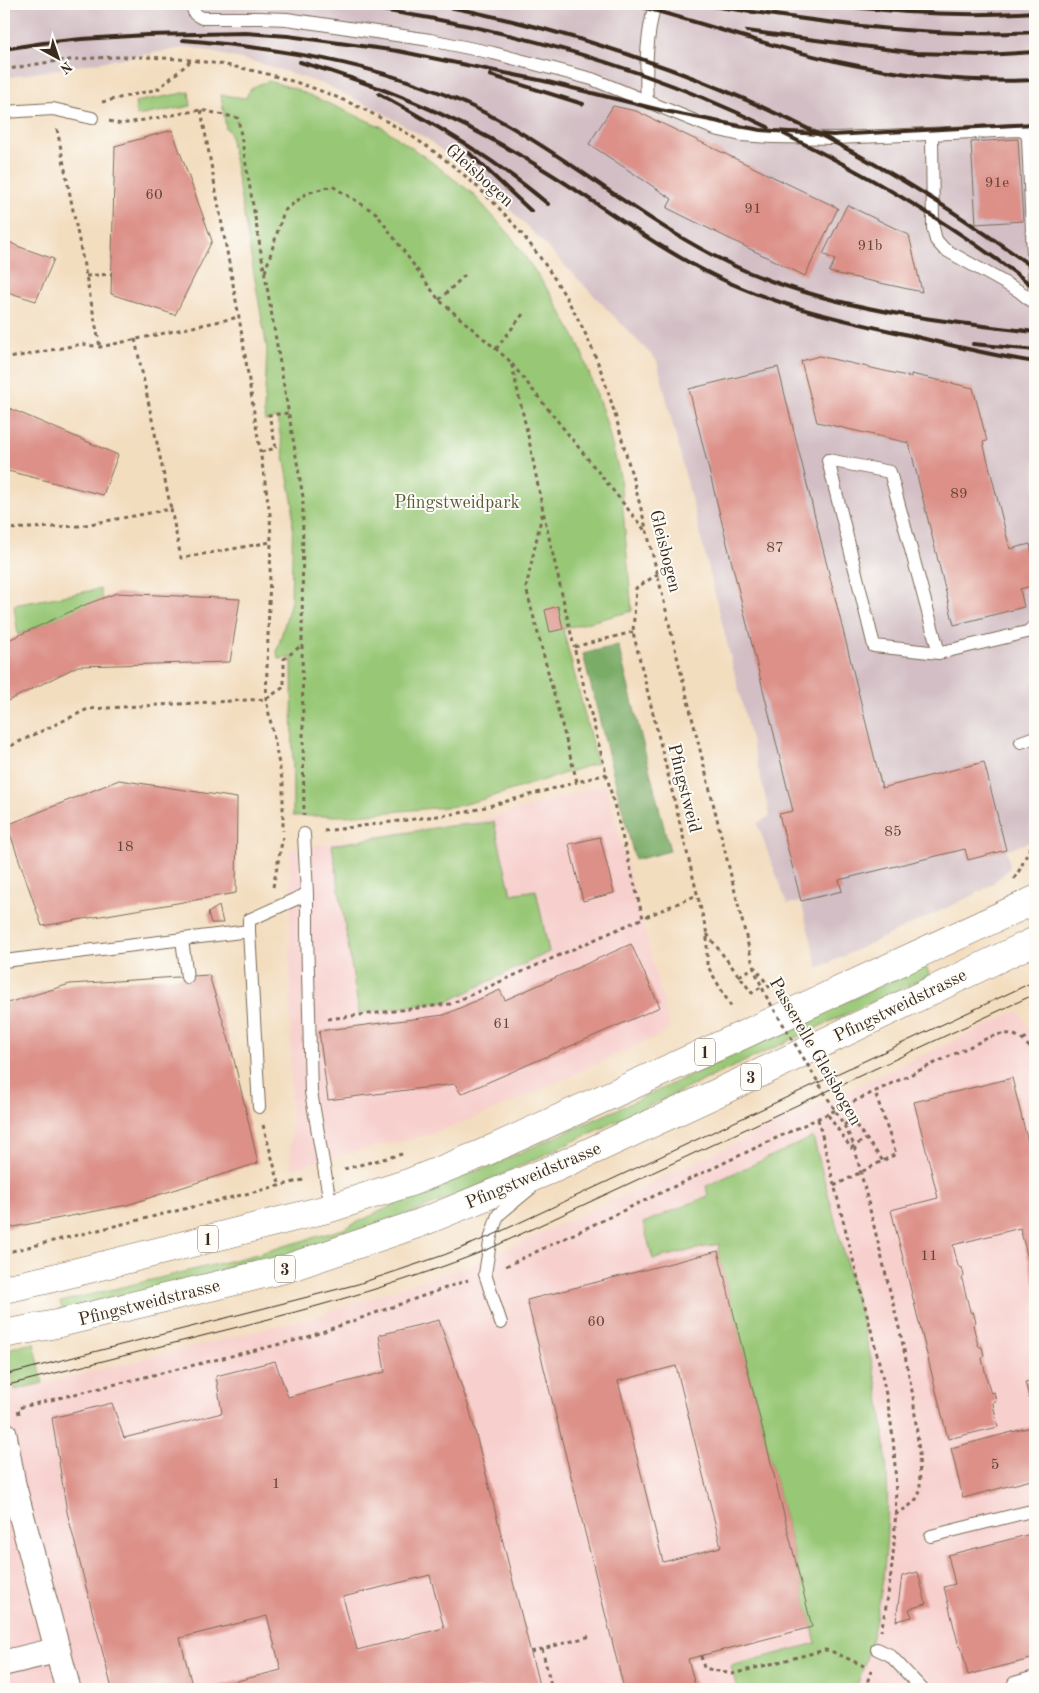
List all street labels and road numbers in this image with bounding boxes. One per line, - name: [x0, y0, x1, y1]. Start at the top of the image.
- street label: Gleisbogen: [442, 141, 517, 211]
- street label: Gleisbogen: [646, 508, 684, 595]
- street label: Pfingstweid: [664, 742, 704, 835]
- street label: Pfingstweidstrasse: [831, 966, 970, 1046]
- street label: Passerelle Gleisbogen: [765, 974, 865, 1129]
- road number: 1: [695, 1038, 715, 1066]
- road number: 3: [741, 1064, 761, 1090]
- street label: Pfingstweidstrasse: [463, 1139, 604, 1213]
- road number: 1: [198, 1226, 218, 1252]
- road number: 3: [275, 1256, 295, 1282]
- street label: Pfingstweidstrasse: [77, 1277, 222, 1329]

